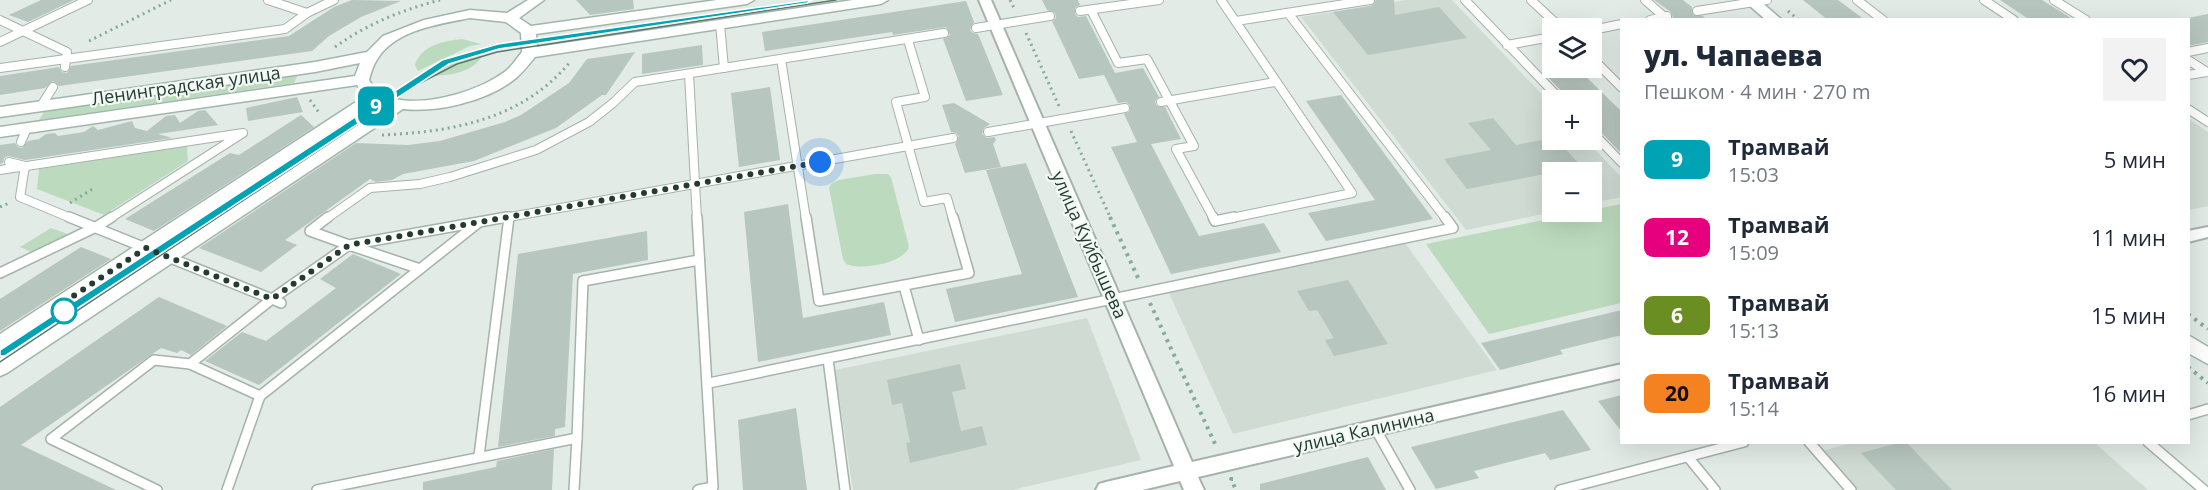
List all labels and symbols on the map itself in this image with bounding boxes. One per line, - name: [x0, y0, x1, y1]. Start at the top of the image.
- street label: Ленинградская улица: [90, 60, 282, 110]
- line badge: 9: [356, 86, 395, 126]
- your location: [805, 147, 835, 177]
- street label: улица Куйбышева: [1047, 167, 1133, 322]
- unlabelled marker: [51, 298, 77, 324]
- street label: улица Калинина: [1291, 402, 1436, 458]

